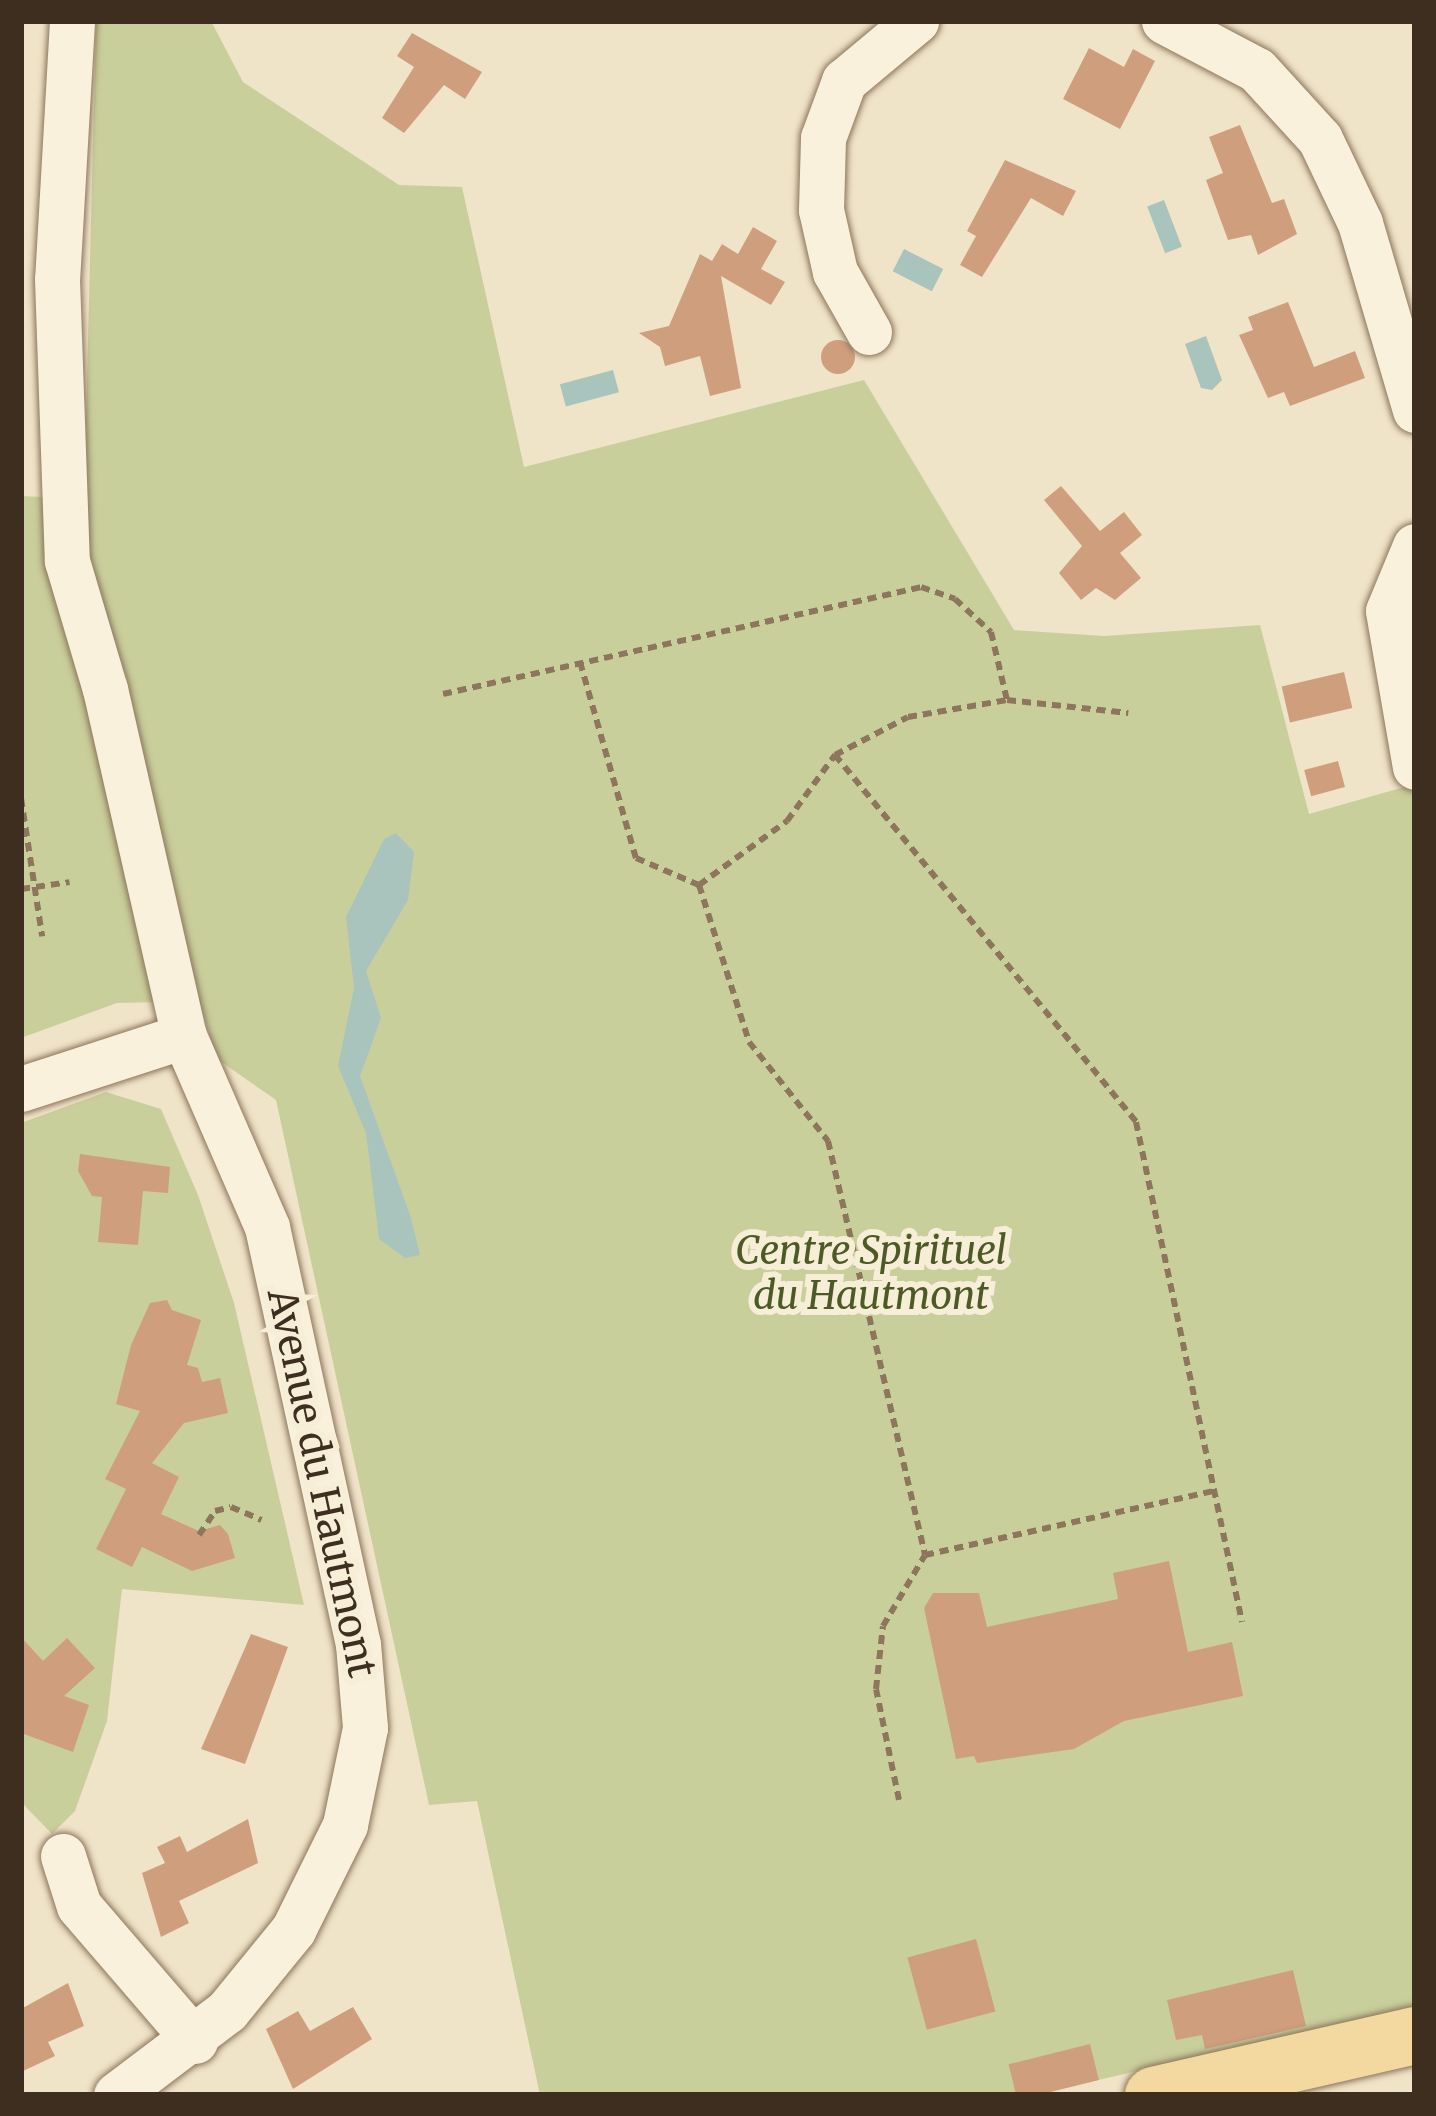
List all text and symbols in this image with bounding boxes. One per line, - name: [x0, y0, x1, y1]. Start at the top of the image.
- park label: Centre Spirituel du Hautmont: [735, 1229, 1007, 1320]
- street label: Avenue du Hautmont: [257, 1284, 385, 1682]

